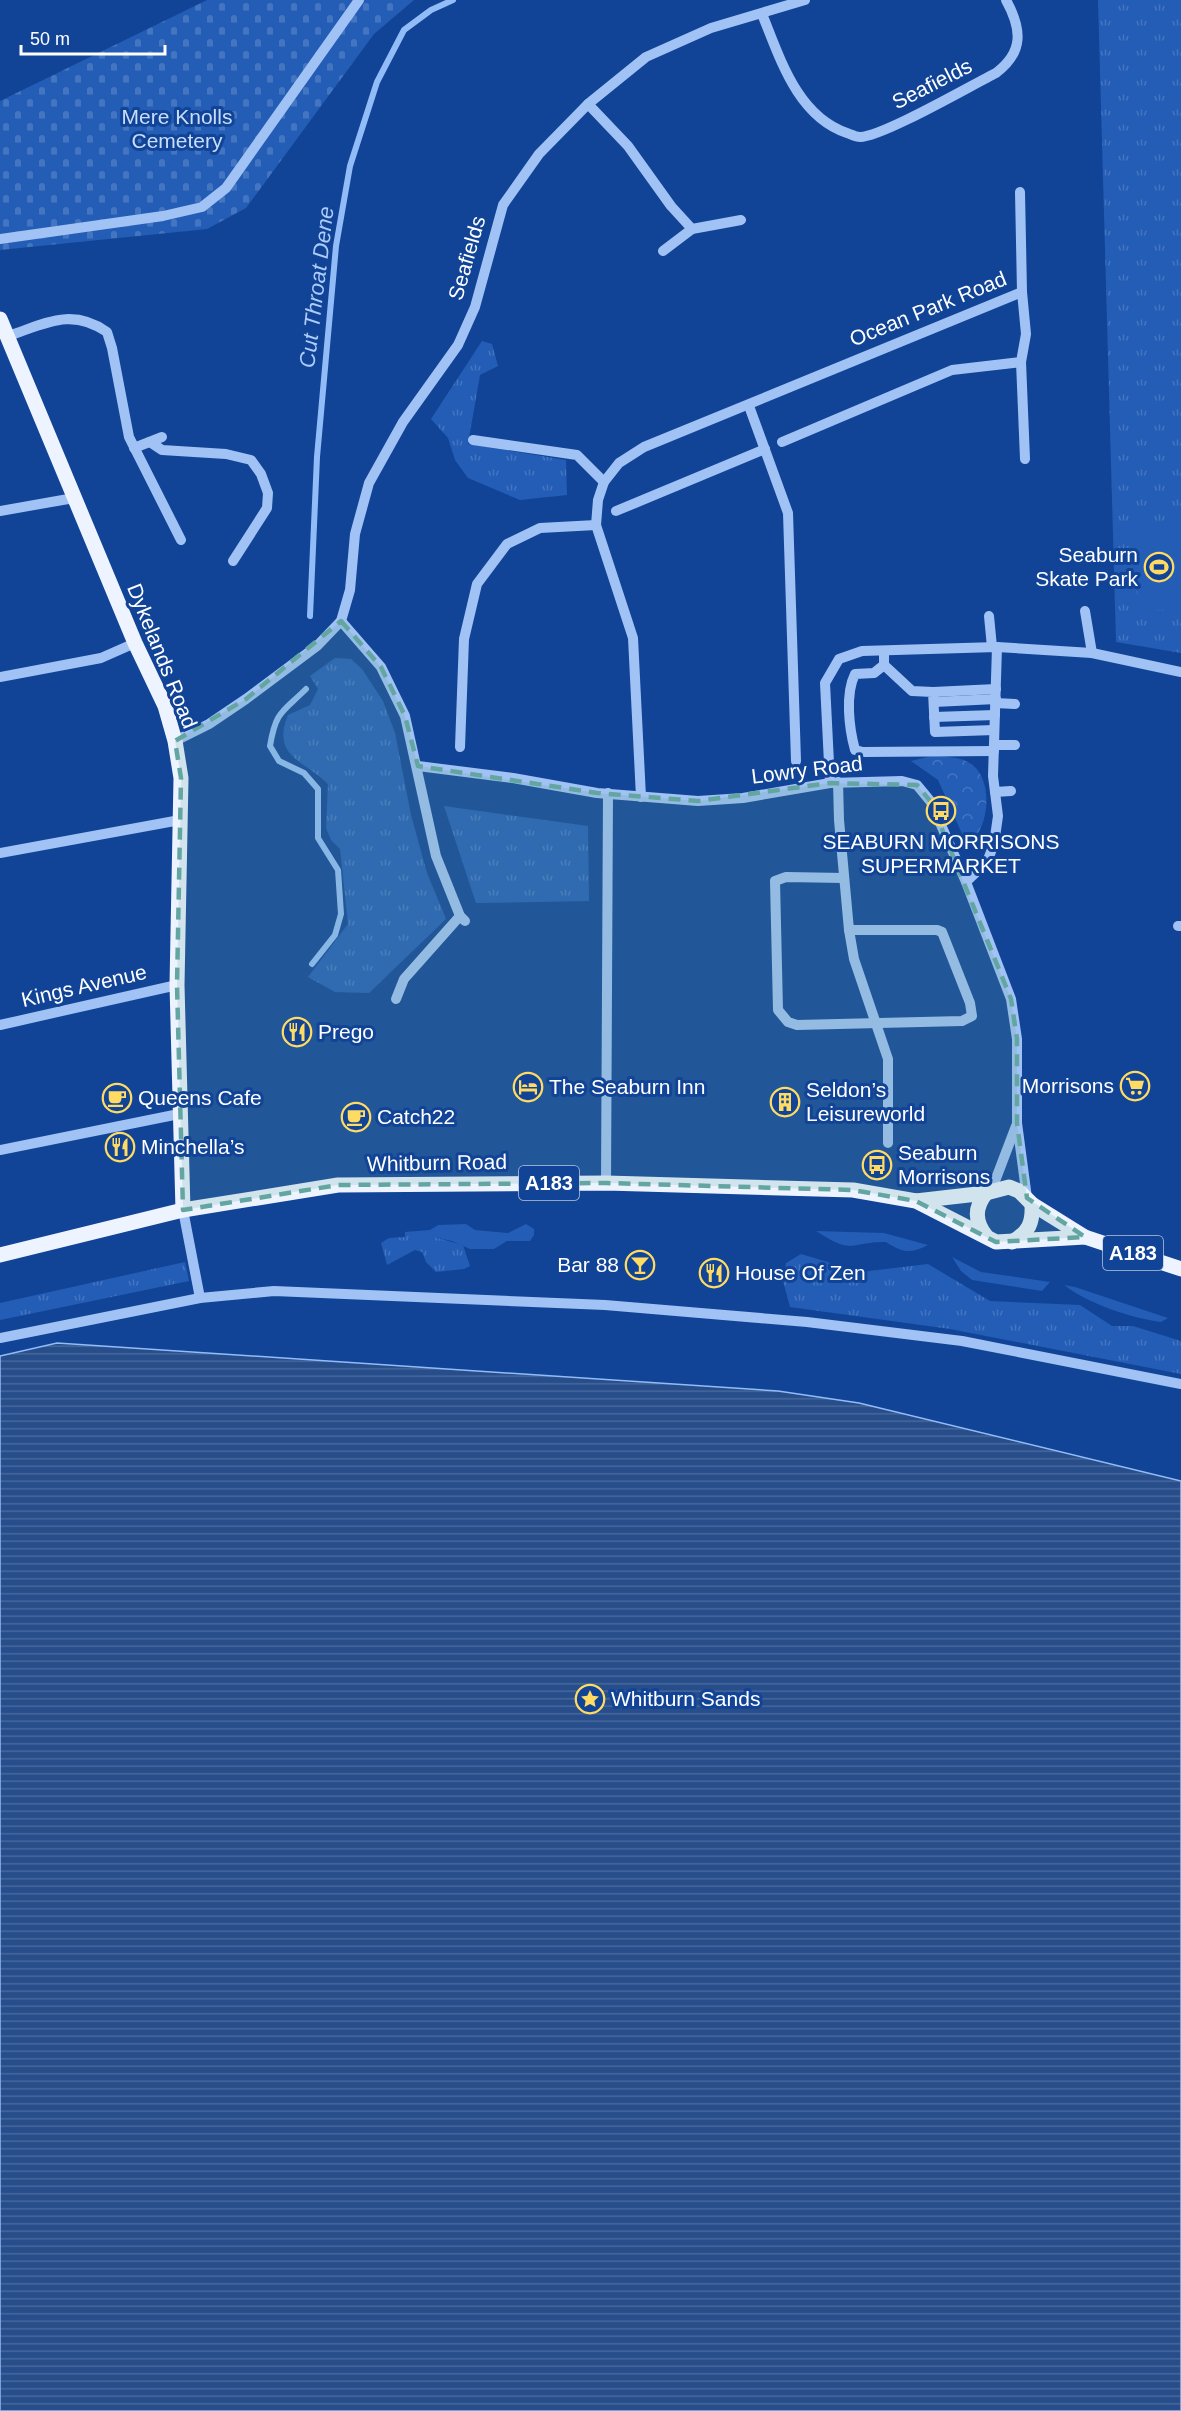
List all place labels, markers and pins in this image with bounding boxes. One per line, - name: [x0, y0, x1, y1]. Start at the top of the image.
- place label: Seaburn Skate Park: [1035, 543, 1138, 590]
- sports icon: Seaburn Skate Park: [1143, 551, 1175, 583]
- bus stop icon: SEABURN MORRISONS SUPERMARKET: [925, 795, 957, 827]
- place label: SEABURN MORRISONS SUPERMARKET: [823, 830, 1059, 877]
- restaurant icon: Prego: [281, 1016, 313, 1048]
- place label: Prego: [318, 1020, 374, 1043]
- supermarket icon: Morrisons: [1119, 1070, 1151, 1102]
- hotel icon: The Seaburn Inn: [512, 1071, 544, 1103]
- place label: Morrisons: [1022, 1074, 1114, 1097]
- place label: The Seaburn Inn: [549, 1075, 705, 1098]
- place label: Seldon’s Leisureworld: [806, 1078, 925, 1125]
- cafe icon: Queens Cafe: [101, 1082, 133, 1114]
- place label: Queens Cafe: [138, 1086, 262, 1109]
- building icon: Seldon’s Leisureworld: [769, 1086, 801, 1118]
- cafe icon: Catch22: [340, 1101, 372, 1133]
- place label: Catch22: [377, 1105, 455, 1128]
- restaurant icon: Minchella’s: [104, 1131, 136, 1163]
- place label: Minchella’s: [141, 1135, 245, 1158]
- place label: Seaburn Morrisons: [898, 1141, 990, 1188]
- bus stop icon: Seaburn Morrisons: [861, 1149, 893, 1181]
- bar icon: Bar 88: [624, 1249, 656, 1281]
- place label: Bar 88: [557, 1253, 619, 1276]
- restaurant icon: House Of Zen: [698, 1257, 730, 1289]
- place label: House Of Zen: [735, 1261, 866, 1284]
- place icon: Whitburn Sands: [574, 1683, 606, 1715]
- place label: Whitburn Sands: [611, 1687, 760, 1710]

